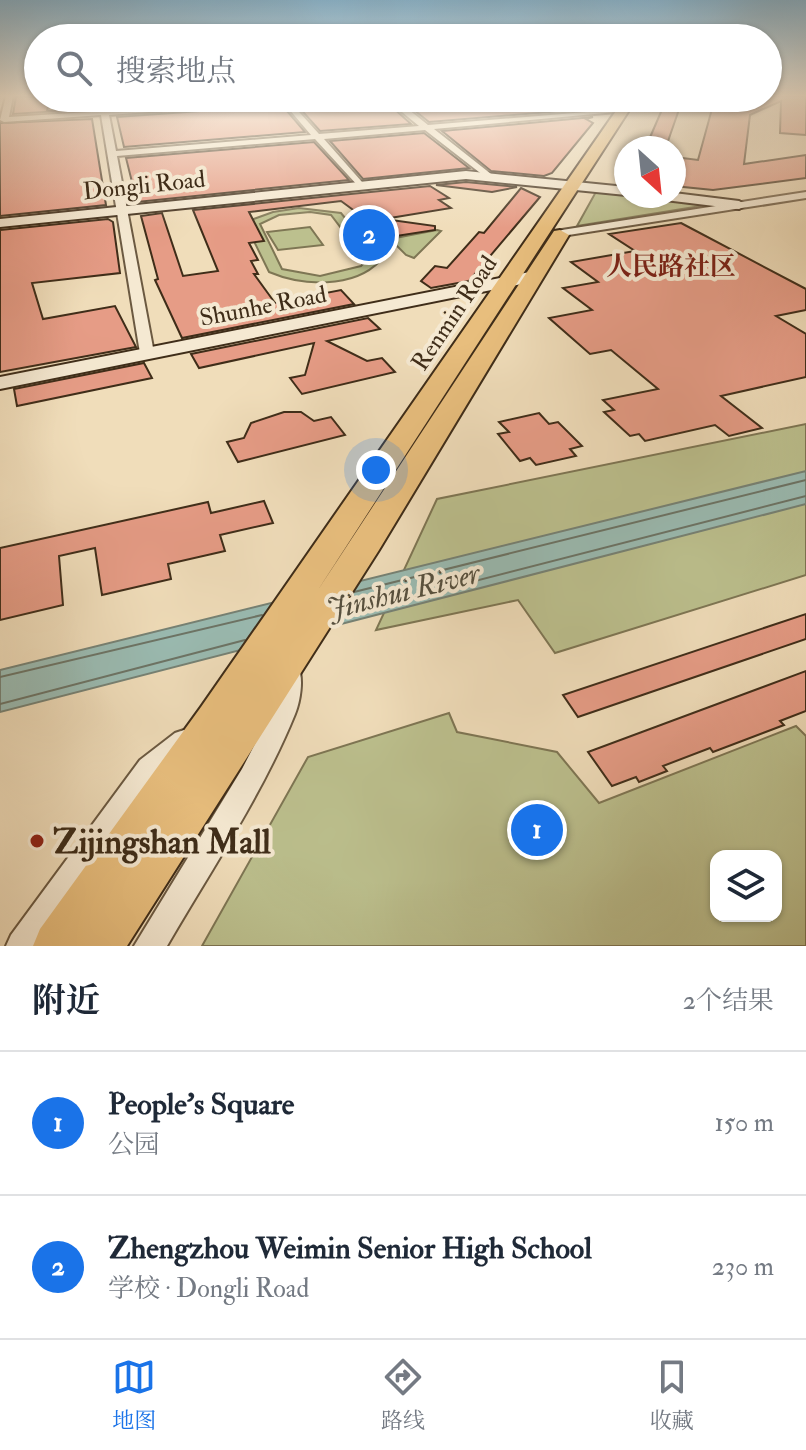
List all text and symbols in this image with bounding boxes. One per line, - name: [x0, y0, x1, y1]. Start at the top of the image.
- search box: [24, 24, 782, 112]
- icon: search: [52, 46, 96, 90]
- text: 搜索地点: [116, 53, 236, 90]
- north arrow: [614, 136, 686, 208]
- street label: Dongli Road: [81, 164, 207, 207]
- pin: 2: [343, 205, 395, 265]
- street label: Renmin Road: [405, 250, 504, 377]
- district label: 人民路社区: [606, 251, 736, 283]
- street label: Shunhe Road: [197, 279, 329, 334]
- your location: [356, 450, 396, 490]
- water label: Jinshui River: [323, 554, 485, 628]
- pin: 1: [511, 800, 563, 860]
- place label: Zijingshan Mall: [53, 821, 271, 864]
- marker: Zijingshan Mall: [28, 832, 46, 850]
- map controls: [710, 850, 782, 922]
- button: layers: [710, 850, 782, 922]
- text: 附近: [32, 980, 100, 1023]
- text: 2个结果: [683, 985, 774, 1017]
- text: People's Square: [108, 1086, 294, 1123]
- text: 1: [53, 1107, 63, 1139]
- text: 150 m: [715, 1107, 774, 1139]
- text: 公园: [108, 1129, 160, 1161]
- text: Zhengzhou Weimin Senior High School: [108, 1230, 592, 1267]
- text: 2: [51, 1251, 65, 1283]
- text: 230 m: [712, 1251, 774, 1283]
- text: 学校 · Dongli Road: [108, 1273, 309, 1305]
- tab: 地图: [112, 1355, 156, 1435]
- tab: 路线: [381, 1355, 425, 1435]
- tab: 收藏: [650, 1355, 694, 1435]

